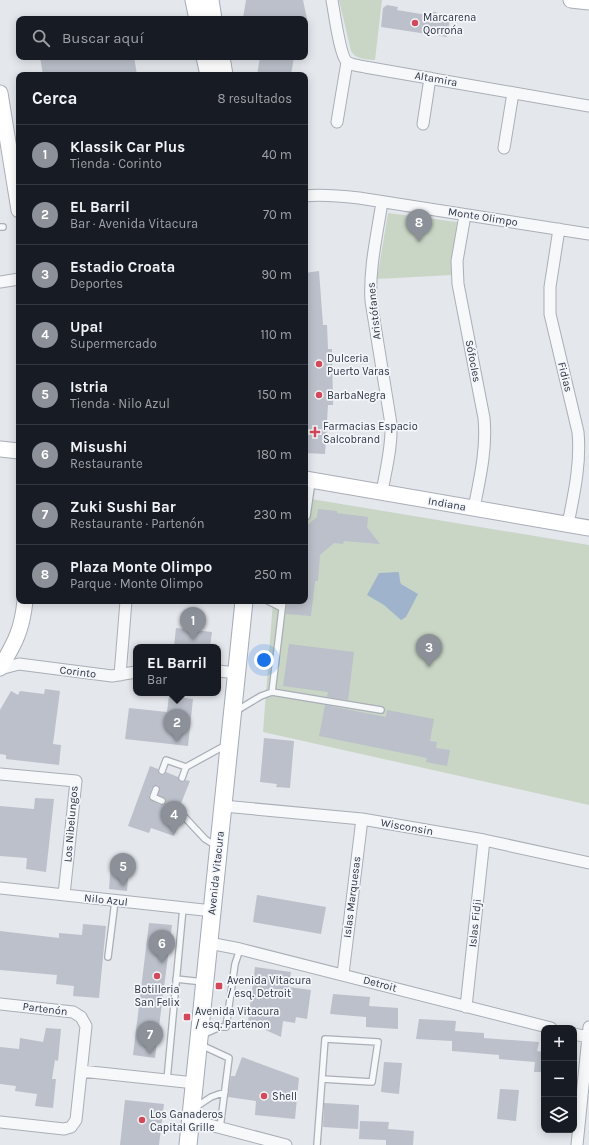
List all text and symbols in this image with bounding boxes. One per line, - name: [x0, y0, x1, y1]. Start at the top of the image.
- place label: Marcarena Qorrońa: [423, 11, 476, 37]
- search box: [16, 16, 308, 60]
- marker: Marcarena Qorrońa: [410, 18, 420, 28]
- icon: search: [30, 27, 52, 49]
- text: Buscar aquí: [62, 29, 144, 47]
- street label: Altamira: [414, 69, 458, 89]
- text: Cerca: [32, 88, 77, 108]
- text: 8 resultados: [218, 91, 292, 106]
- text: Klassik Car Plus: [70, 138, 185, 156]
- text: 1: [43, 147, 47, 162]
- text: 40 m: [262, 147, 292, 162]
- text: Tienda · Corinto: [70, 156, 162, 171]
- text: EL Barril: [70, 198, 130, 216]
- street label: Monte Olimpo: [447, 205, 519, 229]
- text: 2: [41, 207, 49, 222]
- text: 70 m: [263, 207, 292, 222]
- pin: 8: [406, 209, 432, 242]
- text: Bar · Avenida Vitacura: [70, 216, 198, 231]
- text: Estadio Croata: [70, 258, 175, 276]
- text: 3: [41, 267, 49, 282]
- text: 90 m: [261, 267, 292, 282]
- text: Deportes: [70, 276, 123, 291]
- street label: Aristófanes: [365, 282, 383, 340]
- text: Upa!: [70, 318, 103, 336]
- text: 4: [41, 327, 49, 342]
- text: 110 m: [260, 327, 292, 342]
- text: Supermercado: [70, 336, 157, 351]
- street label: Sófocles: [463, 339, 483, 383]
- place label: Dulceria Puerto Varas: [327, 352, 390, 378]
- marker: Dulceria Puerto Varas: [314, 359, 324, 369]
- street label: Fidias: [555, 361, 575, 394]
- text: Istria: [70, 378, 108, 396]
- text: 5: [41, 387, 49, 402]
- text: 150 m: [257, 387, 292, 402]
- place label: BarbaNegra: [327, 389, 386, 402]
- marker: BarbaNegra: [314, 390, 324, 400]
- text: Tienda · Nilo Azul: [70, 396, 170, 411]
- place label: Farmacias Espacio Salcobrand: [323, 420, 418, 446]
- marker: Farmacias Espacio Salcobrand: [310, 427, 320, 437]
- text: Misushi: [70, 438, 128, 456]
- text: 6: [41, 447, 49, 462]
- text: 180 m: [257, 447, 292, 462]
- text: Restaurante: [70, 456, 143, 471]
- street label: Indiana: [427, 494, 467, 514]
- text: Zuki Sushi Bar: [70, 498, 176, 516]
- text: 7: [42, 507, 48, 522]
- text: 230 m: [254, 507, 292, 522]
- text: Restaurante · Partenón: [70, 516, 205, 531]
- text: Plaza Monte Olimpo: [70, 558, 212, 576]
- text: 8: [41, 567, 49, 582]
- text: 250 m: [254, 567, 292, 582]
- text: Parque · Monte Olimpo: [70, 576, 203, 591]
- pin: 1: [180, 607, 206, 640]
- pin: 3: [416, 634, 442, 667]
- popup: [133, 644, 221, 696]
- your location: [254, 650, 274, 670]
- text: EL Barril: [147, 654, 207, 672]
- street label: Corinto: [59, 663, 97, 681]
- text: Bar: [147, 672, 167, 687]
- pin: 2: [164, 709, 190, 742]
- street label: Los Nibelungos: [61, 785, 81, 863]
- pin: 4: [161, 801, 187, 834]
- street label: Wisconsin: [380, 816, 434, 838]
- street label: Avenida Vitacura: [205, 830, 227, 916]
- pin: 5: [110, 853, 136, 886]
- street label: Islas Marquesas: [341, 855, 363, 939]
- street label: Nilo Azul: [84, 891, 128, 909]
- street label: Islas Fidji: [466, 898, 484, 948]
- pin: 6: [149, 930, 175, 963]
- marker: Botilleria San Felix: [152, 971, 162, 981]
- street label: Detroit: [362, 973, 398, 995]
- place label: Avenida Vitacura / esq. Detroit: [227, 974, 311, 1000]
- marker: Avenida Vitacura / esq. Detroit: [214, 981, 224, 991]
- place label: Botilleria San Felix: [134, 983, 180, 1009]
- street label: Partenón: [22, 1000, 68, 1018]
- place label: Avenida Vitacura / esq. Partenon: [195, 1005, 279, 1031]
- marker: Avenida Vitacura / esq. Partenon: [182, 1012, 192, 1022]
- pin: 7: [137, 1021, 163, 1054]
- map controls: [541, 1025, 577, 1133]
- button: +: [541, 1025, 577, 1061]
- button: −: [541, 1061, 577, 1097]
- place label: Shell: [272, 1090, 297, 1103]
- marker: Shell: [259, 1091, 269, 1101]
- button: layers: [541, 1097, 577, 1133]
- place label: Los Ganaderos Capital Grille: [150, 1108, 224, 1134]
- marker: Los Ganaderos Capital Grille: [137, 1115, 147, 1125]

